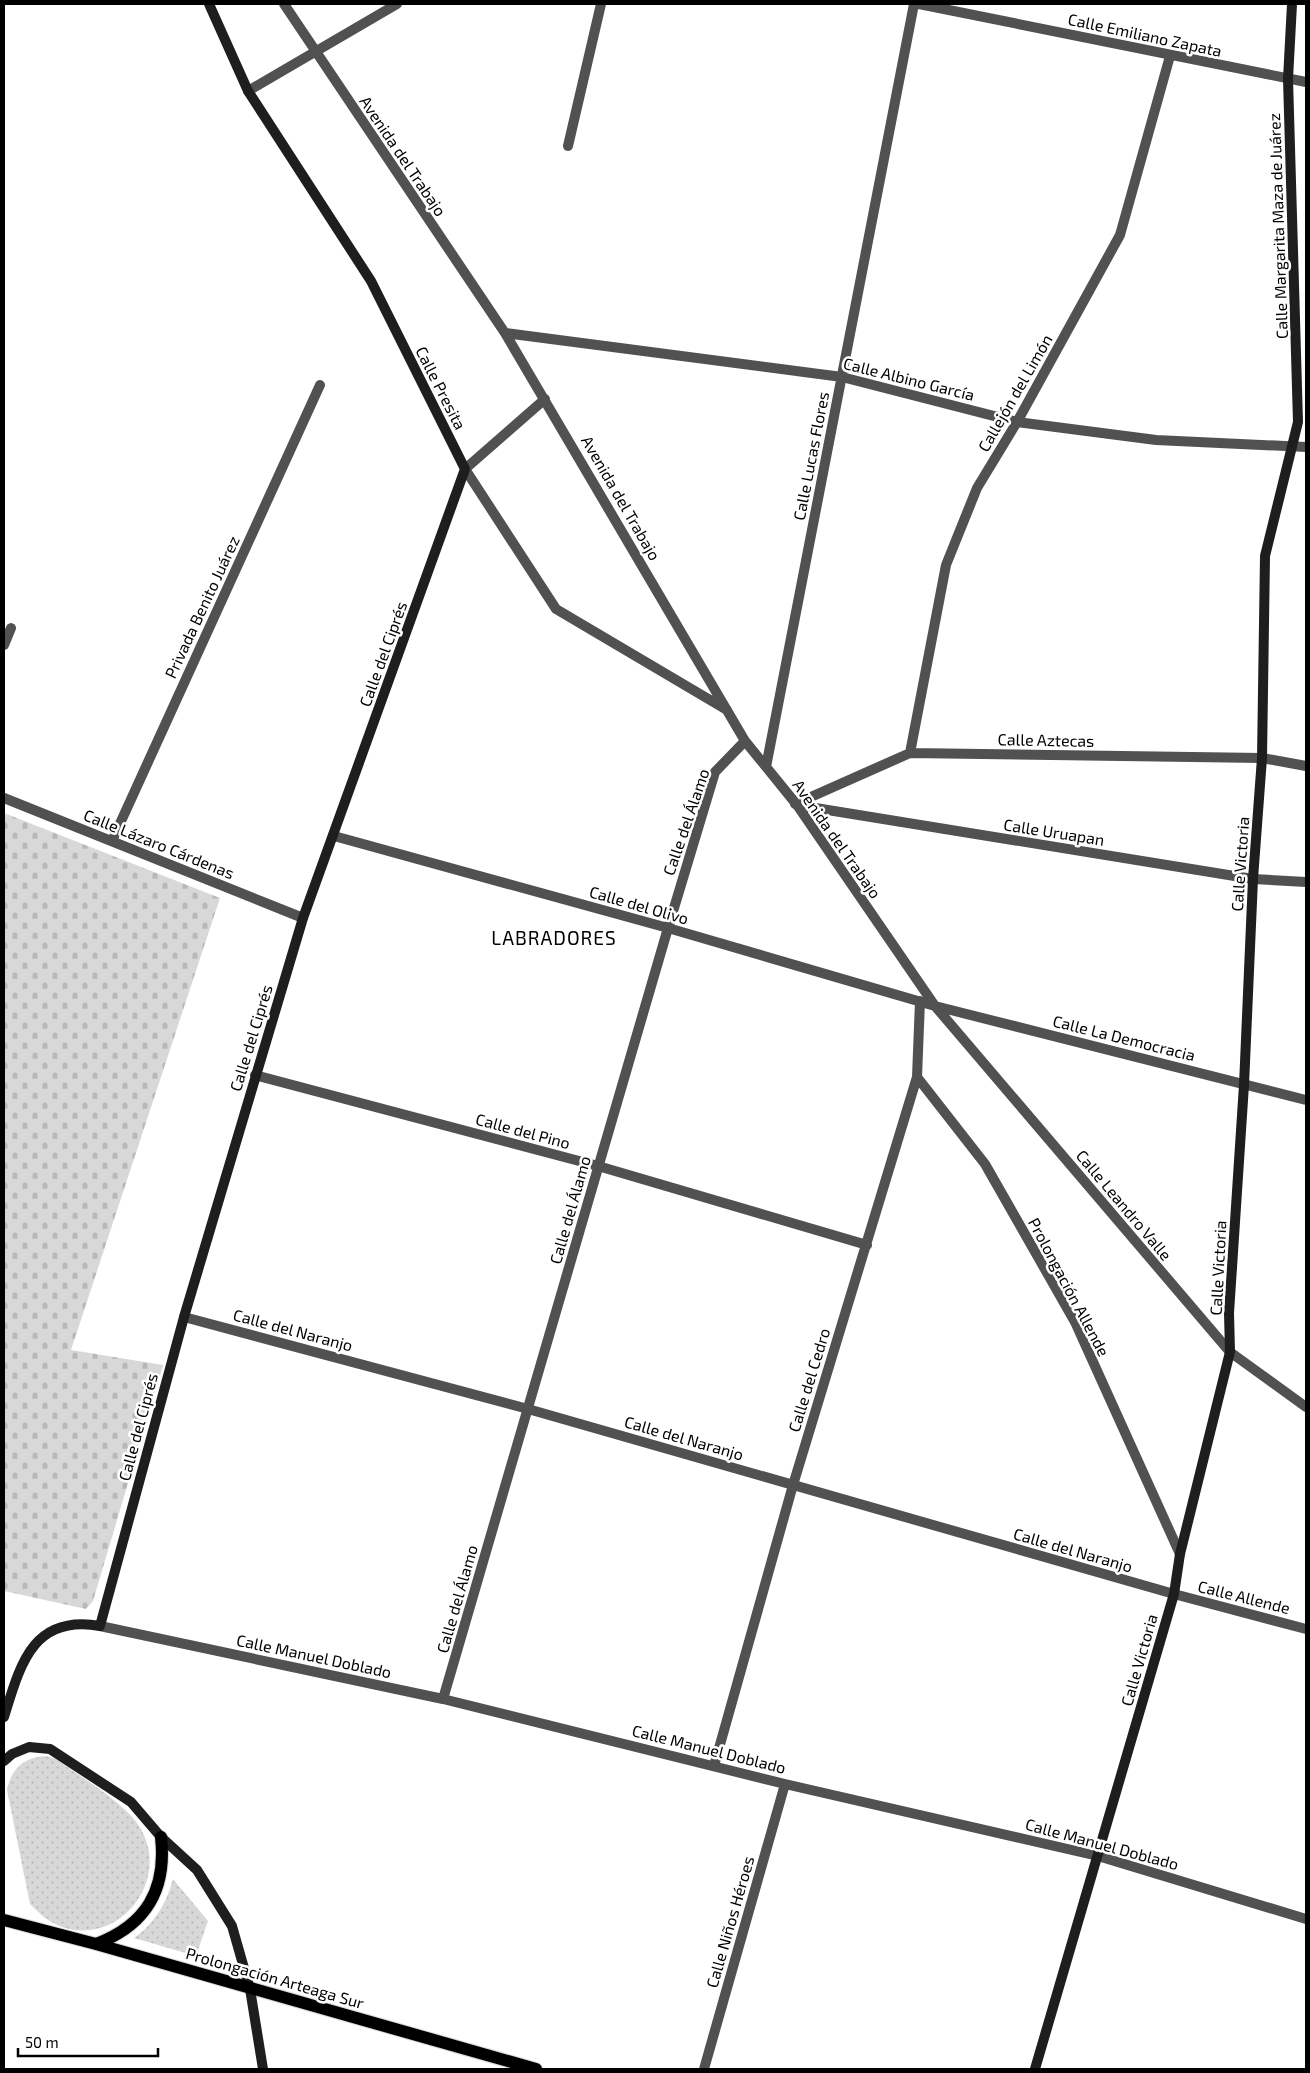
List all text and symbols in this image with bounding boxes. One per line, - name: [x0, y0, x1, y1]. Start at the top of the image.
- street label: Calle Emiliano Zapata: [1066, 9, 1224, 60]
- street label: Avenida del Trabajo: [355, 92, 451, 220]
- street label: Calle Margarita Maza de Juárez: [1264, 113, 1291, 339]
- street label: Callejón del Limón: [973, 331, 1057, 455]
- street label: Calle Presita: [412, 343, 471, 433]
- street label: Calle Albino García: [842, 353, 977, 404]
- street label: Calle Lucas Flores: [789, 390, 832, 522]
- street label: Avenida del Trabajo: [577, 432, 665, 564]
- street label: Privada Benito Juárez: [160, 533, 243, 681]
- street label: Calle del Ciprés: [355, 599, 410, 709]
- street label: Calle Aztecas: [997, 729, 1095, 750]
- street label: Calle del Álamo: [658, 766, 713, 878]
- street label: Avenida del Trabajo: [788, 776, 886, 902]
- street label: Calle Lázaro Cárdenas: [81, 805, 237, 882]
- street label: Calle Uruapan: [1002, 814, 1106, 849]
- street label: Calle Victoria: [1227, 816, 1252, 912]
- street label: Calle del Olivo: [587, 881, 691, 928]
- district label: LABRADORES: [491, 926, 617, 949]
- street label: Calle del Ciprés: [225, 982, 276, 1093]
- street label: Calle La Democracia: [1051, 1011, 1197, 1064]
- street label: Calle del Pino: [474, 1109, 572, 1152]
- street label: Calle Leandro Valle: [1073, 1146, 1176, 1264]
- street label: Calle del Álamo: [545, 1154, 594, 1266]
- street label: Prolongación Allende: [1025, 1214, 1114, 1359]
- street label: Calle Victoria: [1206, 1220, 1229, 1316]
- street label: Calle del Naranjo: [231, 1304, 355, 1356]
- street label: Calle del Cedro: [784, 1326, 833, 1434]
- street label: Calle del Ciprés: [114, 1371, 161, 1483]
- street label: Calle del Naranjo: [622, 1411, 746, 1465]
- street label: Calle del Naranjo: [1011, 1523, 1135, 1577]
- street label: Calle del Álamo: [432, 1543, 481, 1655]
- street label: Calle Allende: [1196, 1576, 1292, 1617]
- street label: Calle Victoria: [1116, 1612, 1161, 1708]
- street label: Calle Manuel Doblado: [235, 1630, 393, 1681]
- street label: Calle Manuel Doblado: [630, 1720, 788, 1777]
- street label: Calle Manuel Doblado: [1023, 1814, 1181, 1873]
- street label: Calle Niños Héroes: [702, 1854, 757, 1990]
- street label: Prolongación Arteaga Sur: [184, 1943, 367, 2012]
- scale bar: [18, 2026, 158, 2058]
- text: 50 m: [25, 2033, 59, 2051]

